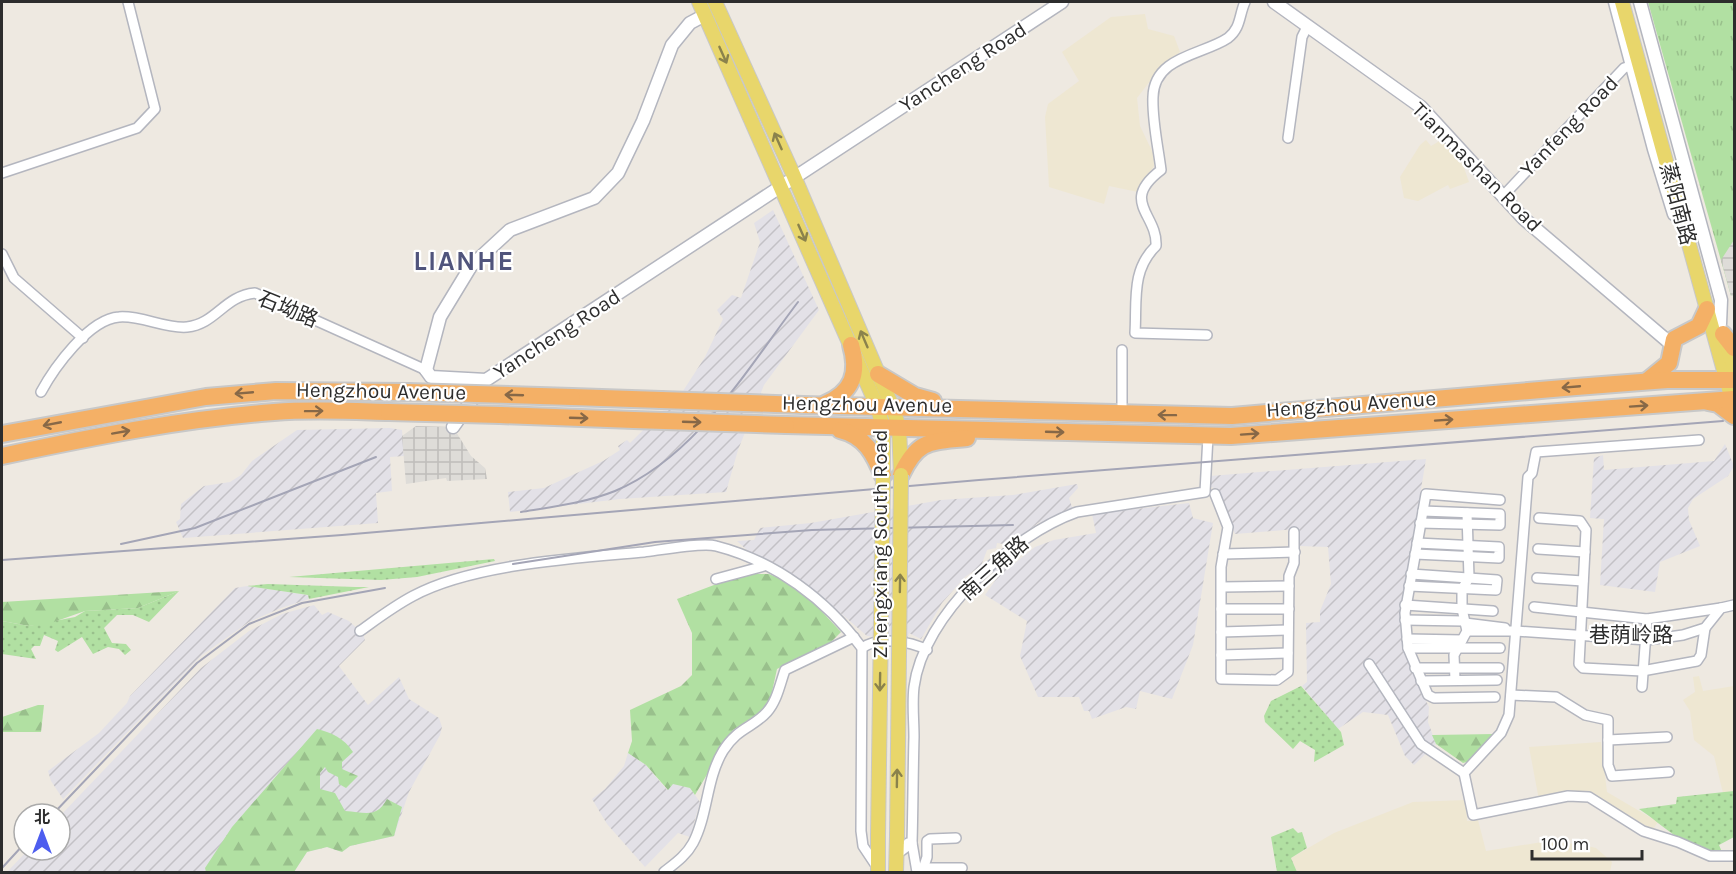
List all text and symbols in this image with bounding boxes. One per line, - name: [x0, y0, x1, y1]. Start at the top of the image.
- street label: Yancheng Road: [895, 17, 1031, 117]
- one-way arrow: [718, 45, 729, 64]
- street label: Yanfeng Road: [1515, 71, 1623, 181]
- street label: Tianmashan Road: [1407, 97, 1547, 237]
- one-way arrow: [772, 132, 783, 150]
- street label: 蒸阳南路: [1656, 160, 1700, 248]
- one-way arrow: [797, 224, 808, 242]
- district label: LIANHE: [413, 245, 515, 277]
- street label: Yancheng Road: [489, 284, 625, 384]
- street label: 石坳路: [254, 286, 322, 332]
- one-way arrow: [858, 331, 869, 349]
- street label: Hengzhou Avenue: [296, 378, 466, 404]
- one-way arrow: [1562, 382, 1582, 393]
- street label: Hengzhou Avenue: [1265, 386, 1437, 422]
- one-way arrow: [235, 388, 255, 399]
- one-way arrow: [504, 390, 524, 401]
- street label: Hengzhou Avenue: [782, 391, 952, 417]
- one-way arrow: [1628, 400, 1648, 411]
- one-way arrow: [304, 406, 324, 417]
- one-way arrow: [1158, 409, 1178, 420]
- one-way arrow: [569, 413, 589, 424]
- one-way arrow: [1434, 414, 1454, 425]
- one-way arrow: [682, 416, 702, 428]
- one-way arrow: [43, 419, 62, 430]
- one-way arrow: [110, 426, 130, 437]
- one-way arrow: [1044, 426, 1064, 437]
- street label: Zhengxiang South Road: [868, 429, 892, 659]
- one-way arrow: [1239, 429, 1259, 440]
- street label: 南三角路: [955, 531, 1033, 605]
- one-way arrow: [894, 573, 905, 593]
- street label: 巷荫岭路: [1589, 623, 1673, 647]
- one-way arrow: [874, 671, 886, 691]
- one-way arrow: [892, 768, 903, 788]
- north arrow: [12, 802, 72, 862]
- text: 北: [34, 808, 50, 827]
- scale bar: [1532, 823, 1642, 861]
- text: 100 m: [1541, 833, 1589, 855]

